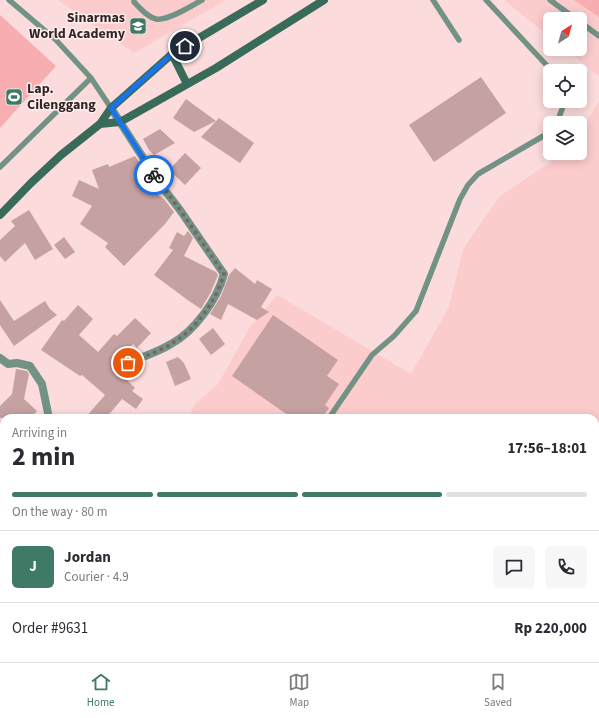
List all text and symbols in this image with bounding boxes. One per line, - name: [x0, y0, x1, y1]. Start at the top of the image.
- place label: Sinarmas World Academy: [29, 8, 126, 44]
- north arrow: [543, 12, 587, 56]
- map controls: [543, 12, 587, 160]
- school or university icon: Sinarmas World Academy: [128, 16, 148, 36]
- pin: [168, 29, 202, 63]
- icon: home: [174, 35, 196, 57]
- button: locate: [543, 64, 587, 108]
- place label: Lap. Cilenggang: [27, 79, 96, 115]
- sports icon: Lap. Cilenggang: [4, 87, 24, 107]
- button: layers: [543, 116, 587, 160]
- courier: [134, 155, 174, 195]
- icon: bike: [143, 164, 165, 186]
- pin: [111, 346, 145, 380]
- icon: bag: [117, 352, 139, 374]
- text: Arriving in: [12, 424, 67, 442]
- text: 2 min: [12, 438, 75, 475]
- text: 17:56–18:01: [507, 438, 587, 459]
- text: On the way · 80 m: [12, 503, 107, 521]
- button: chat: [493, 546, 535, 588]
- button: phone: [545, 546, 587, 588]
- text: Jordan: [64, 547, 111, 568]
- text: J: [29, 556, 37, 577]
- text: Courier · 4.9: [64, 568, 129, 586]
- text: Order #9631: [12, 618, 88, 639]
- text: Rp 220,000: [514, 618, 587, 639]
- tab: Home: [87, 671, 115, 710]
- tab: Map: [288, 671, 310, 710]
- tab: Saved: [484, 671, 512, 710]

